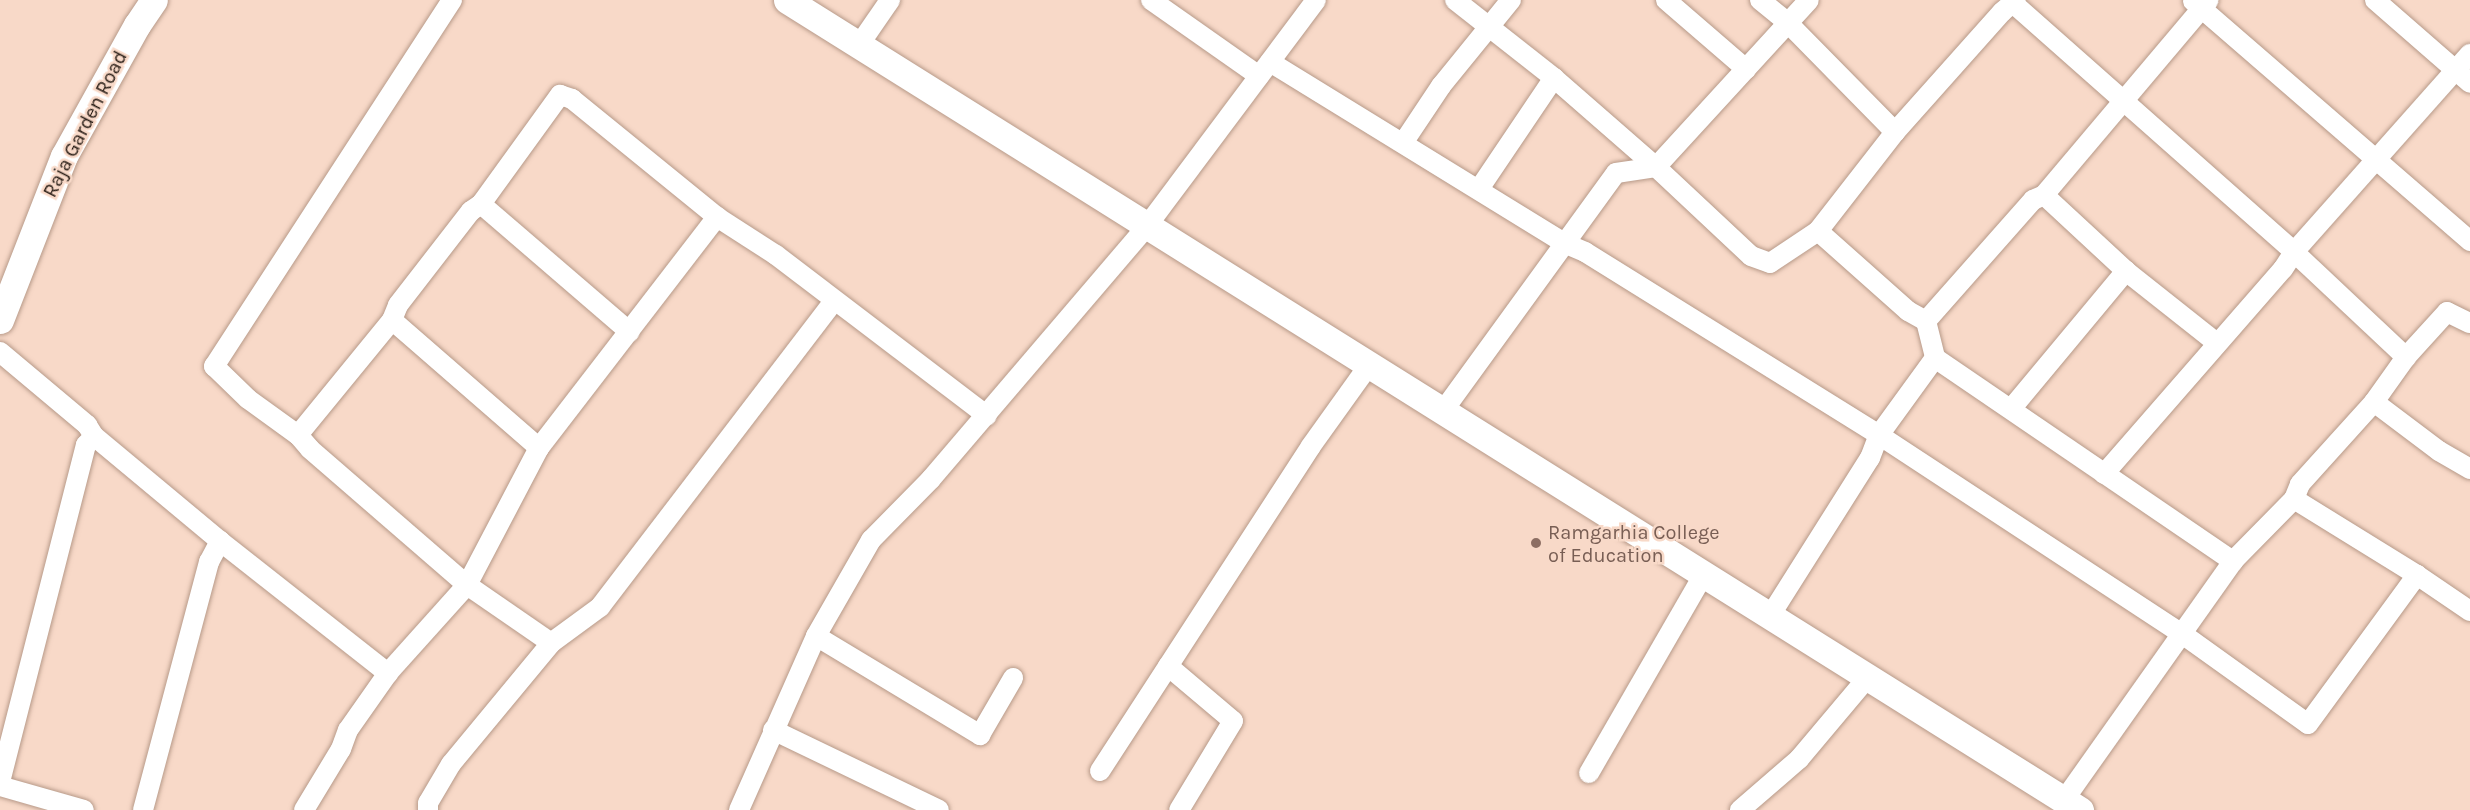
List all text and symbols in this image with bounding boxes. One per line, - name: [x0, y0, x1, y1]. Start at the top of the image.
- street label: Raja Garden Road: [38, 47, 132, 201]
- place label: Ramgarhia College of Education: [1548, 520, 1720, 567]
- marker: Ramgarhia College of Education: [1529, 536, 1543, 550]

